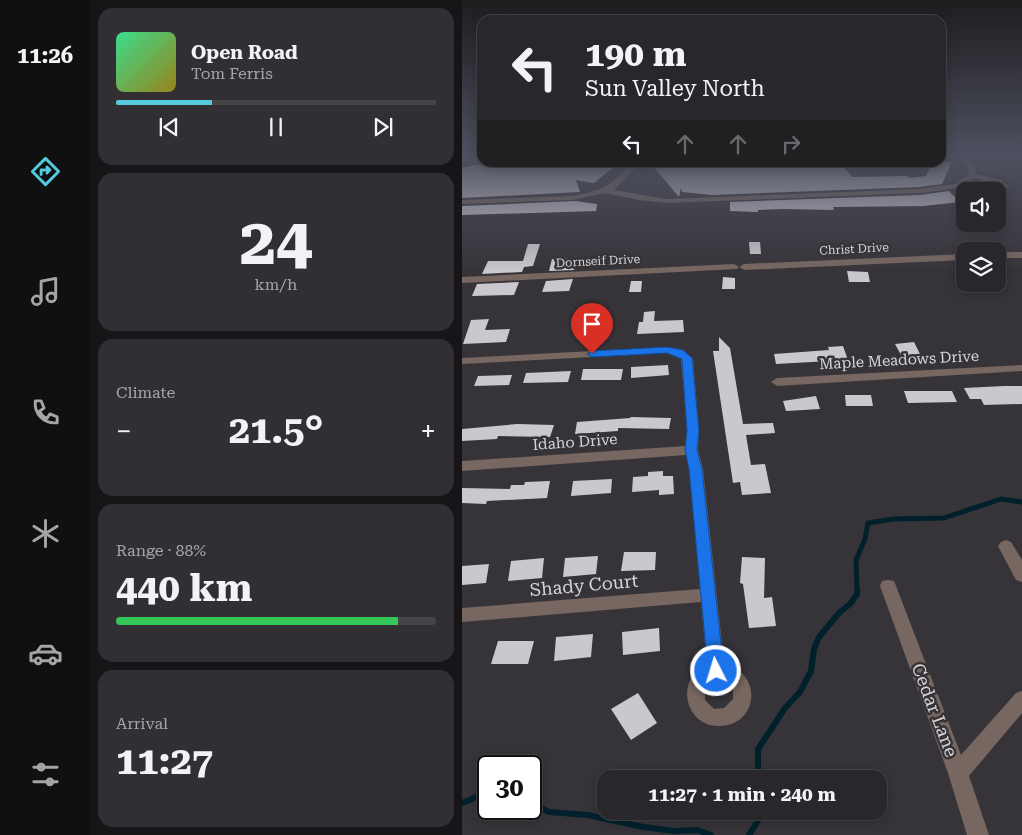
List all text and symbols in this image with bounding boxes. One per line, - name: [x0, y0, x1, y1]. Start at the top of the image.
- text: 190 m: [585, 34, 686, 75]
- icon: left: [502, 35, 567, 100]
- text: Open Road: [191, 41, 298, 64]
- text: 11:26: [17, 43, 73, 68]
- text: Tom Ferris: [191, 64, 273, 83]
- text: Sun Valley North: [585, 76, 765, 101]
- icon: previous: [155, 113, 183, 141]
- icon: pause: [262, 113, 290, 141]
- icon: next: [369, 113, 397, 141]
- icon: left: [618, 130, 646, 158]
- icon: ahead: [671, 130, 699, 158]
- icon: ahead: [724, 130, 752, 158]
- icon: right: [777, 130, 805, 158]
- icon: directions: [28, 154, 63, 189]
- map controls: [956, 182, 1006, 292]
- button: sound: [956, 182, 1006, 232]
- text: 24: [240, 204, 312, 280]
- street label: Christ Drive: [819, 240, 890, 258]
- button: layers: [956, 242, 1006, 292]
- street label: Dornseif Drive: [555, 252, 641, 270]
- icon: music: [28, 274, 63, 309]
- text: km/h: [255, 275, 297, 294]
- pin: [571, 303, 613, 354]
- icon: arrive: [578, 310, 606, 338]
- street label: Maple Meadows Drive: [819, 347, 979, 373]
- text: Climate: [116, 383, 175, 402]
- icon: phone: [28, 395, 63, 430]
- text: 21.5°: [229, 408, 323, 452]
- text: −: [116, 415, 132, 448]
- text: +: [420, 415, 436, 448]
- street label: Idaho Drive: [532, 430, 618, 454]
- icon: climate: [28, 516, 63, 551]
- text: Range · 88%: [116, 541, 206, 560]
- text: 440 km: [116, 566, 252, 610]
- street label: Shady Court: [529, 570, 639, 600]
- icon: car: [28, 636, 63, 671]
- position arrow: [689, 644, 741, 696]
- street label: Cedar Lane: [907, 660, 963, 760]
- text: Arrival: [116, 714, 168, 733]
- text: 11:27: [116, 739, 213, 783]
- speed limit sign: 30: [477, 755, 542, 820]
- icon: filters: [28, 757, 63, 792]
- text: 11:27 · 1 min · 240 m: [648, 783, 836, 806]

